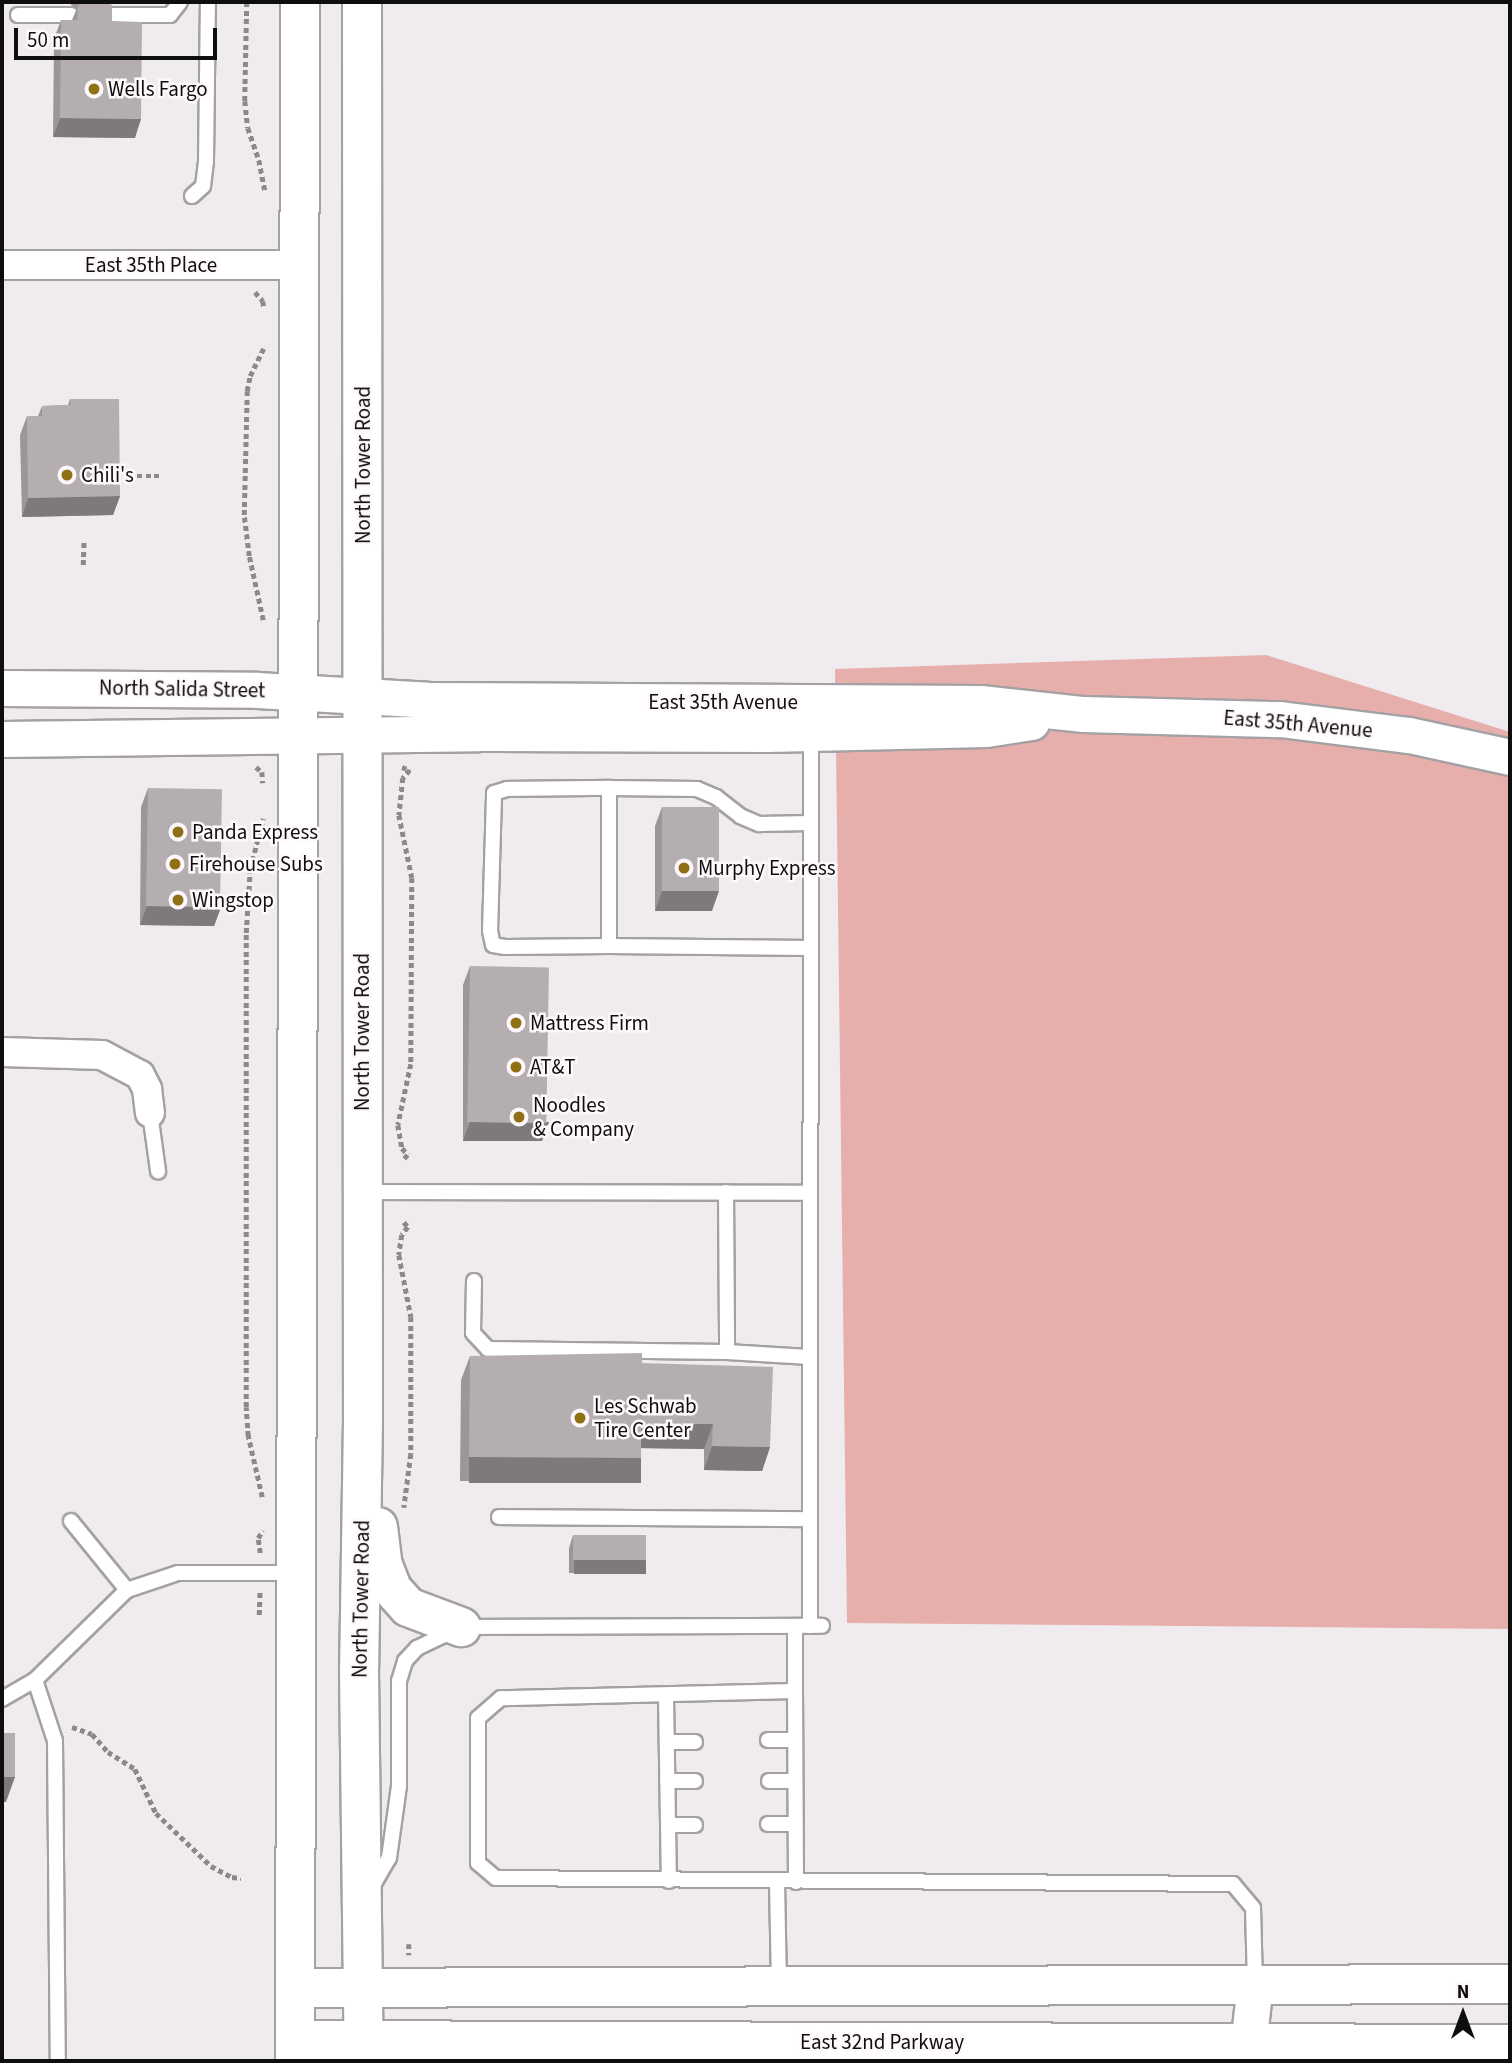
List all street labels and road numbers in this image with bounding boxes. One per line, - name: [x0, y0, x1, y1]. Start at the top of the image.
- street label: East 35th Place: [85, 252, 217, 278]
- street label: North Tower Road: [350, 386, 376, 544]
- street label: North Salida Street: [99, 675, 265, 703]
- street label: East 35th Avenue: [648, 689, 798, 715]
- street label: East 35th Avenue: [1222, 705, 1374, 743]
- street label: North Tower Road: [349, 953, 375, 1111]
- street label: North Tower Road: [347, 1520, 375, 1678]
- street label: East 32nd Parkway: [800, 2029, 964, 2055]

